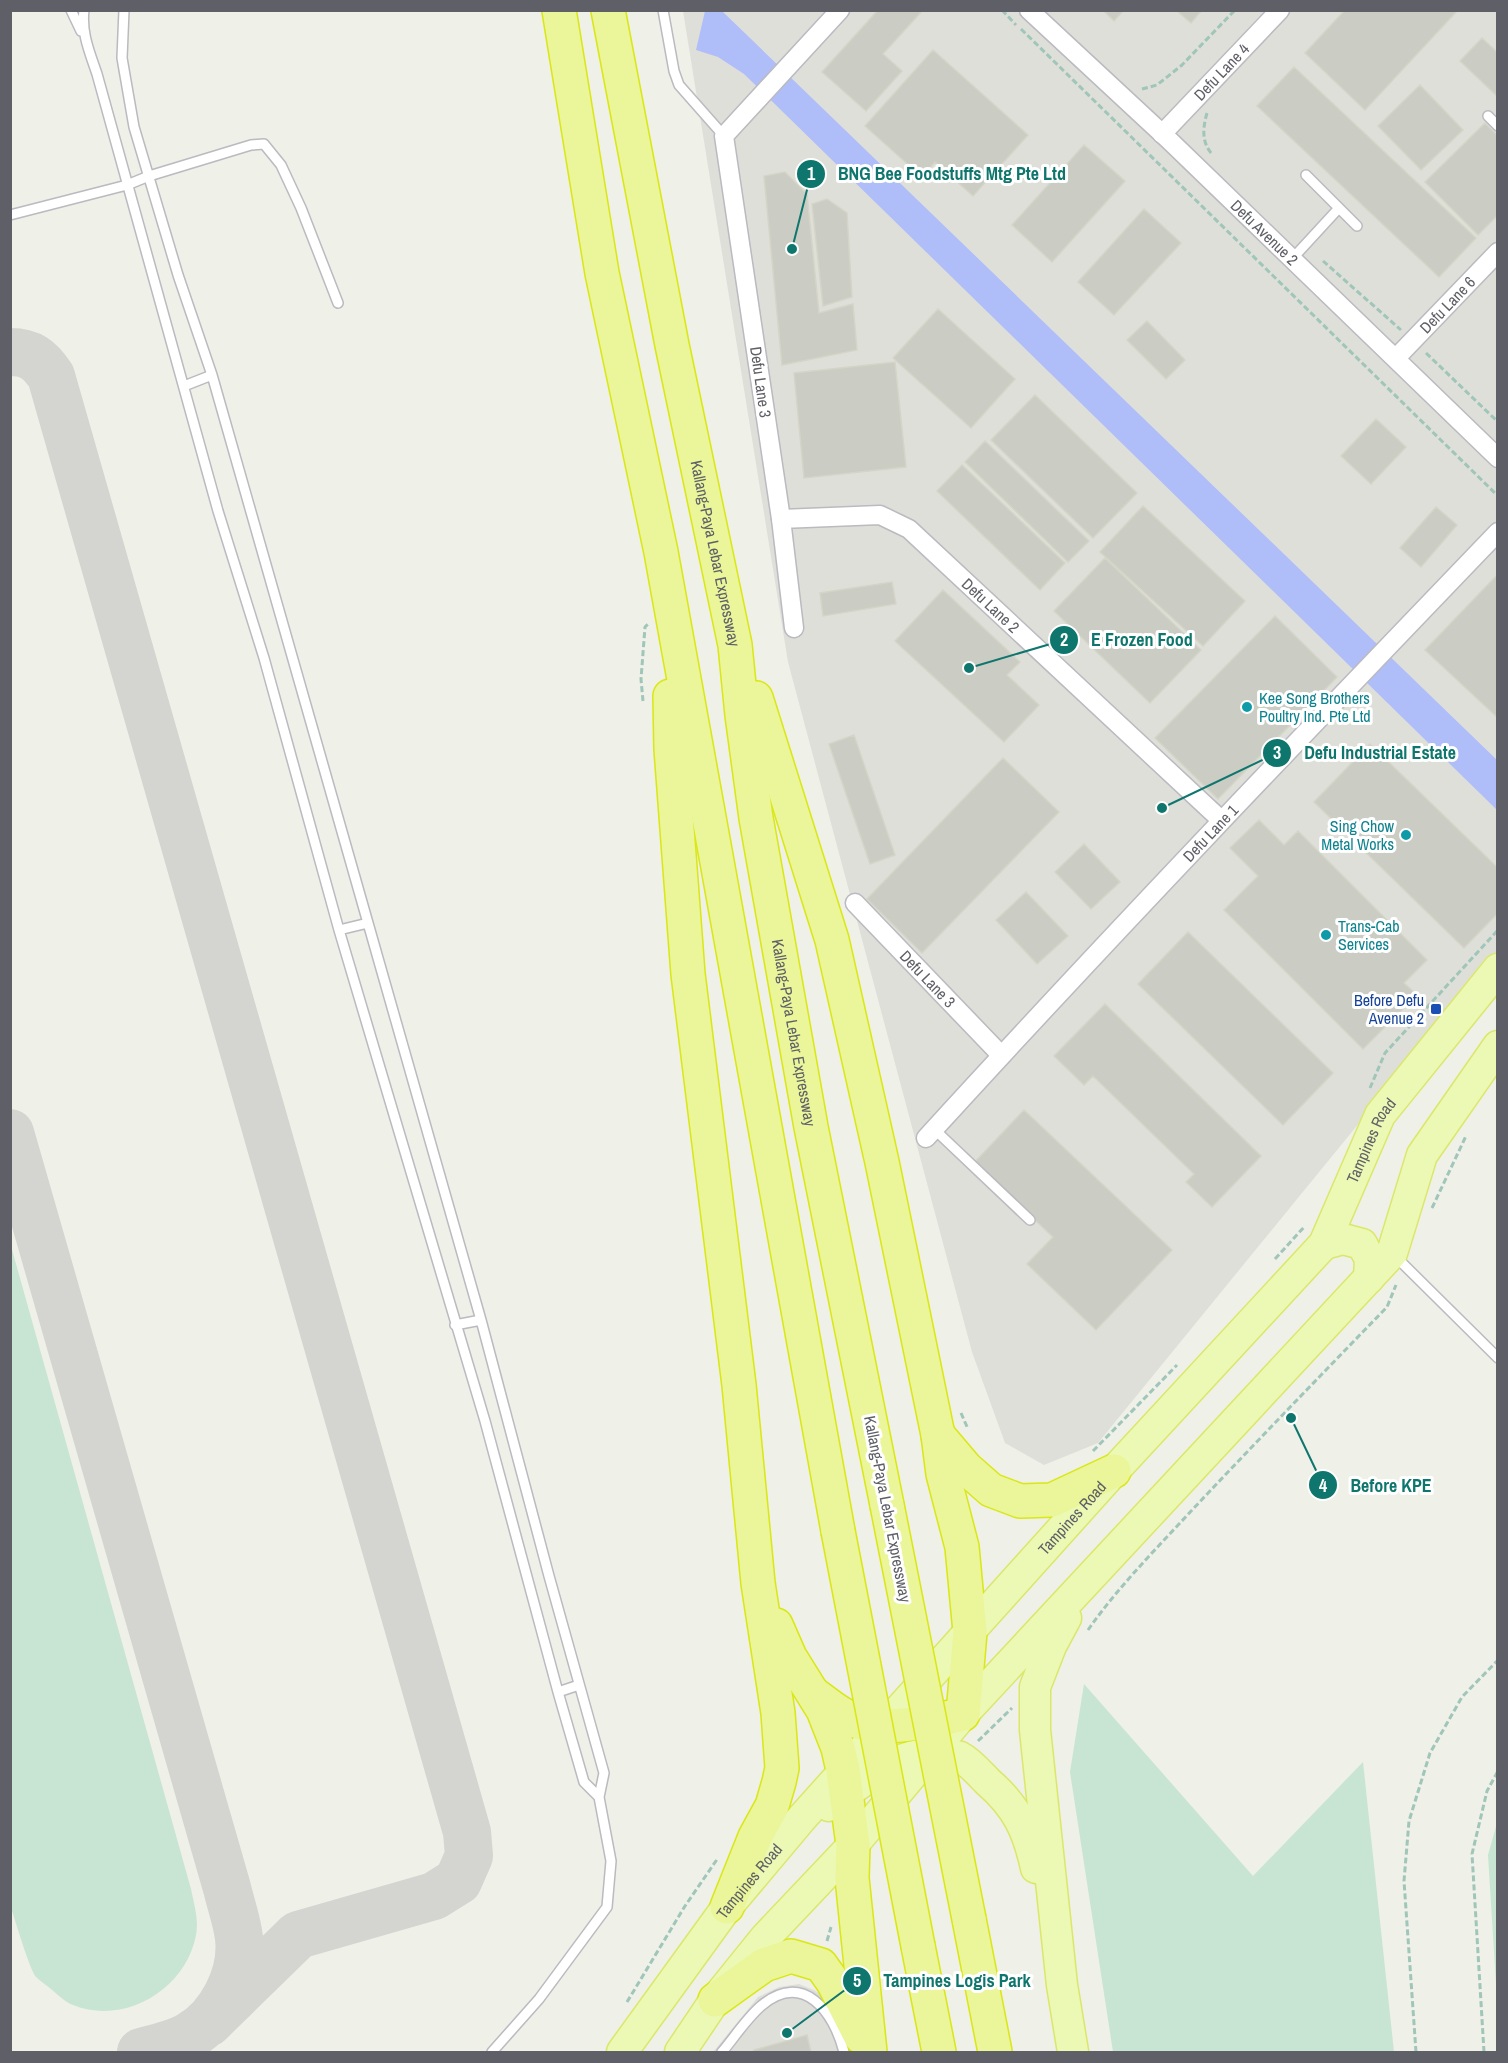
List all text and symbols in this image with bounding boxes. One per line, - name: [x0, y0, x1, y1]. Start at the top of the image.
- street label: Defu Lane 4: [1189, 38, 1254, 105]
- callout: BNG Bee Foodstuffs Mtg Pte Ltd: [796, 156, 1078, 192]
- text: 1: [807, 161, 816, 186]
- text: BNG Bee Foodstuffs Mtg Pte Ltd: [838, 161, 1066, 186]
- street label: Defu Avenue 2: [1226, 195, 1303, 270]
- street label: Defu Lane 6: [1415, 271, 1480, 338]
- street label: Defu Lane 3: [745, 345, 777, 419]
- street label: Kallang-Paya Lebar Expressway: [686, 458, 746, 649]
- street label: Defu Lane 2: [957, 573, 1024, 638]
- callout: E Frozen Food: [1049, 622, 1205, 658]
- text: 2: [1060, 627, 1068, 652]
- text: E Frozen Food: [1091, 627, 1193, 652]
- place label: Kee Song Brothers Poultry Ind. Pte Ltd: [1259, 687, 1371, 727]
- marker: Kee Song Brothers Poultry Ind. Pte Ltd: [1240, 700, 1254, 714]
- callout: Defu Industrial Estate: [1262, 735, 1468, 771]
- text: 3: [1273, 740, 1281, 765]
- text: Defu Industrial Estate: [1304, 740, 1456, 765]
- street label: Defu Lane 1: [1178, 799, 1243, 866]
- place label: Sing Chow Metal Works: [1321, 815, 1395, 855]
- marker: Sing Chow Metal Works: [1399, 828, 1413, 842]
- place label: Trans-Cab Services: [1338, 915, 1400, 955]
- marker: Trans-Cab Services: [1319, 928, 1333, 942]
- street label: Kallang-Paya Lebar Expressway: [767, 937, 822, 1128]
- street label: Defu Lane 3: [895, 945, 960, 1012]
- place label: Before Defu Avenue 2: [1354, 989, 1424, 1029]
- marker: Before Defu Avenue 2: [1429, 1002, 1443, 1016]
- street label: Tampines Road: [1341, 1093, 1401, 1186]
- street label: Kallang-Paya Lebar Expressway: [859, 1414, 917, 1605]
- callout: Before KPE: [1308, 1467, 1443, 1503]
- text: 4: [1319, 1473, 1328, 1498]
- text: Before KPE: [1350, 1473, 1432, 1498]
- street label: Tampines Road: [1033, 1476, 1111, 1560]
- street label: Tampines Road: [711, 1839, 787, 1923]
- callout: Tampines Logis Park: [842, 1963, 1043, 1999]
- text: 5: [853, 1968, 861, 1993]
- text: Tampines Logis Park: [883, 1968, 1031, 1993]

